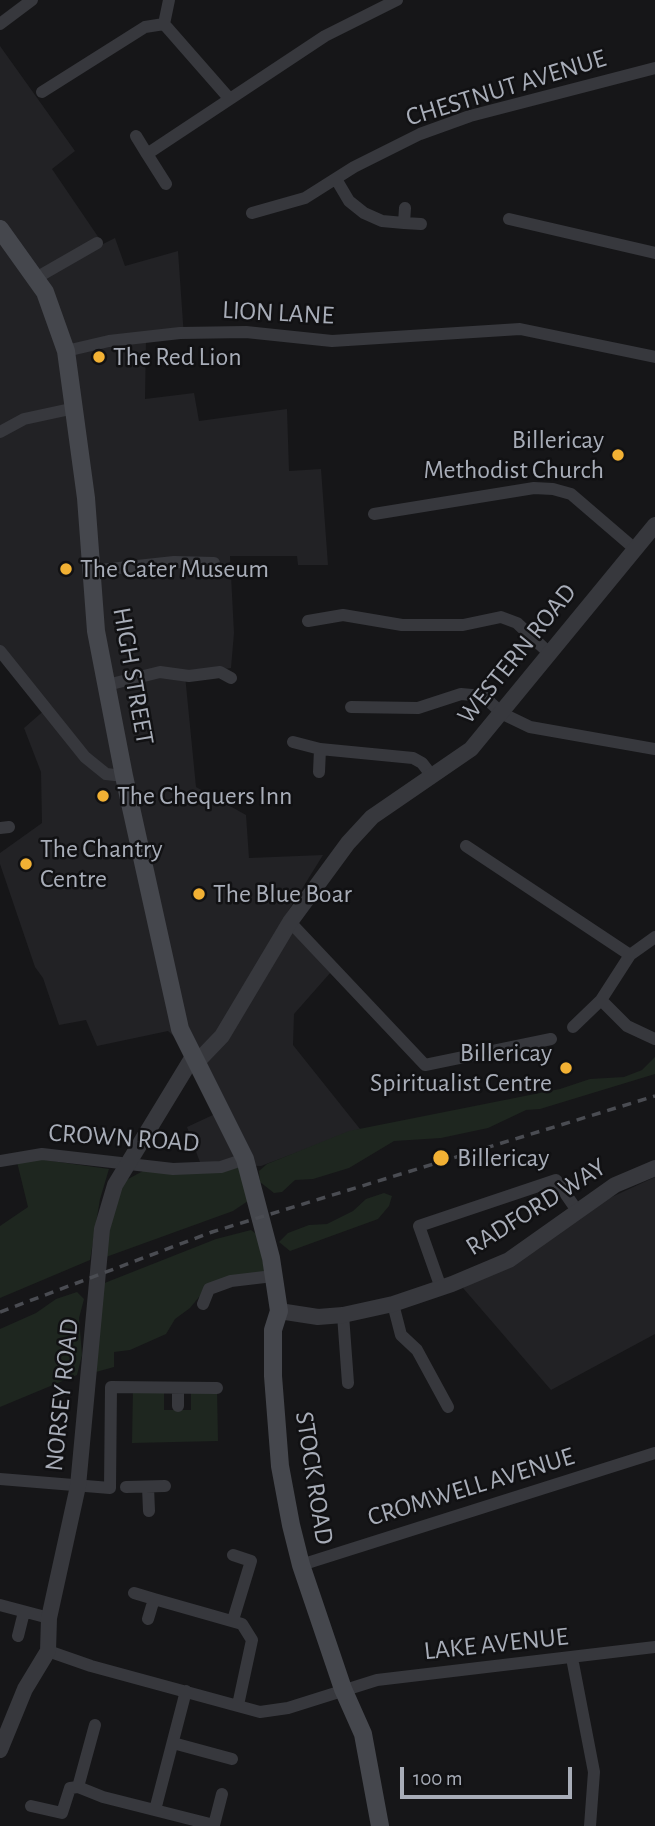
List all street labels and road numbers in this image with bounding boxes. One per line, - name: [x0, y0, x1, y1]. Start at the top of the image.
- street label: CHESTNUT AVENUE: [402, 43, 610, 133]
- street label: LION LANE: [221, 294, 335, 332]
- street label: WESTERN ROAD: [451, 578, 583, 730]
- street label: HIGH STREET: [106, 605, 160, 747]
- street label: CROWN ROAD: [48, 1117, 200, 1159]
- street label: RADFORD WAY: [460, 1151, 612, 1263]
- street label: NORSEY ROAD: [38, 1317, 86, 1473]
- street label: STOCK ROAD: [288, 1409, 340, 1547]
- street label: CROMWELL AVENUE: [364, 1441, 578, 1533]
- street label: LAKE AVENUE: [422, 1621, 570, 1667]

